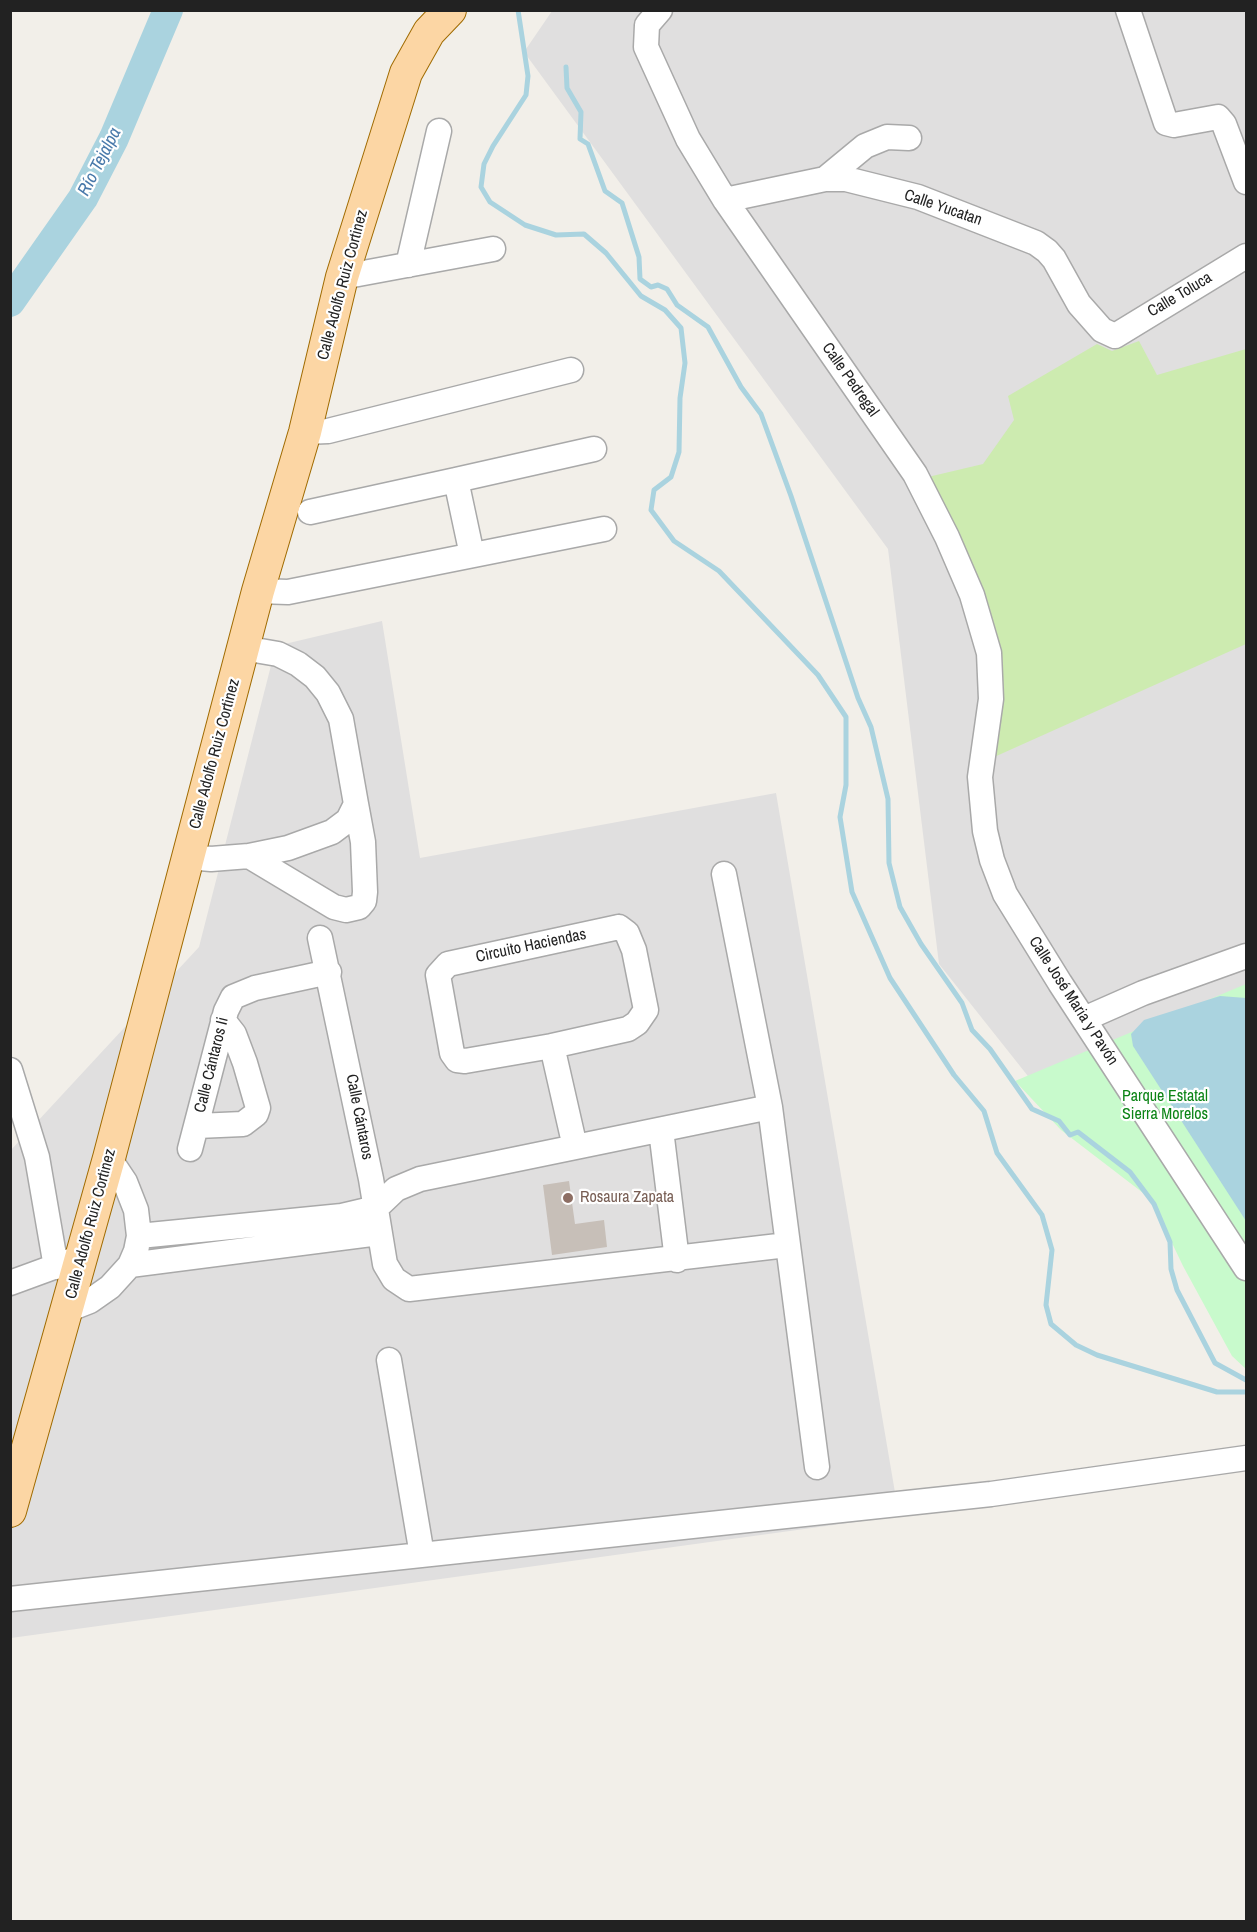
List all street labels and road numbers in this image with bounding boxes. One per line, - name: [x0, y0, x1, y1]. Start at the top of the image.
- street label: Calle Yucatan: [902, 186, 984, 230]
- street label: Calle Adolfo Ruiz Cortinez: [314, 208, 372, 362]
- street label: Calle Toluca: [1144, 268, 1216, 322]
- street label: Calle Pedregal: [817, 339, 883, 421]
- street label: Calle Adolfo Ruiz Cortinez: [186, 677, 244, 831]
- street label: Circuito Haciendas: [474, 925, 588, 967]
- street label: Calle José Maria y Pavón: [1024, 933, 1122, 1069]
- street label: Calle Cántaros Ii: [191, 1015, 233, 1115]
- street label: Calle Cántaros: [341, 1073, 377, 1161]
- street label: Calle Adolfo Ruiz Cortinez: [62, 1147, 120, 1301]

